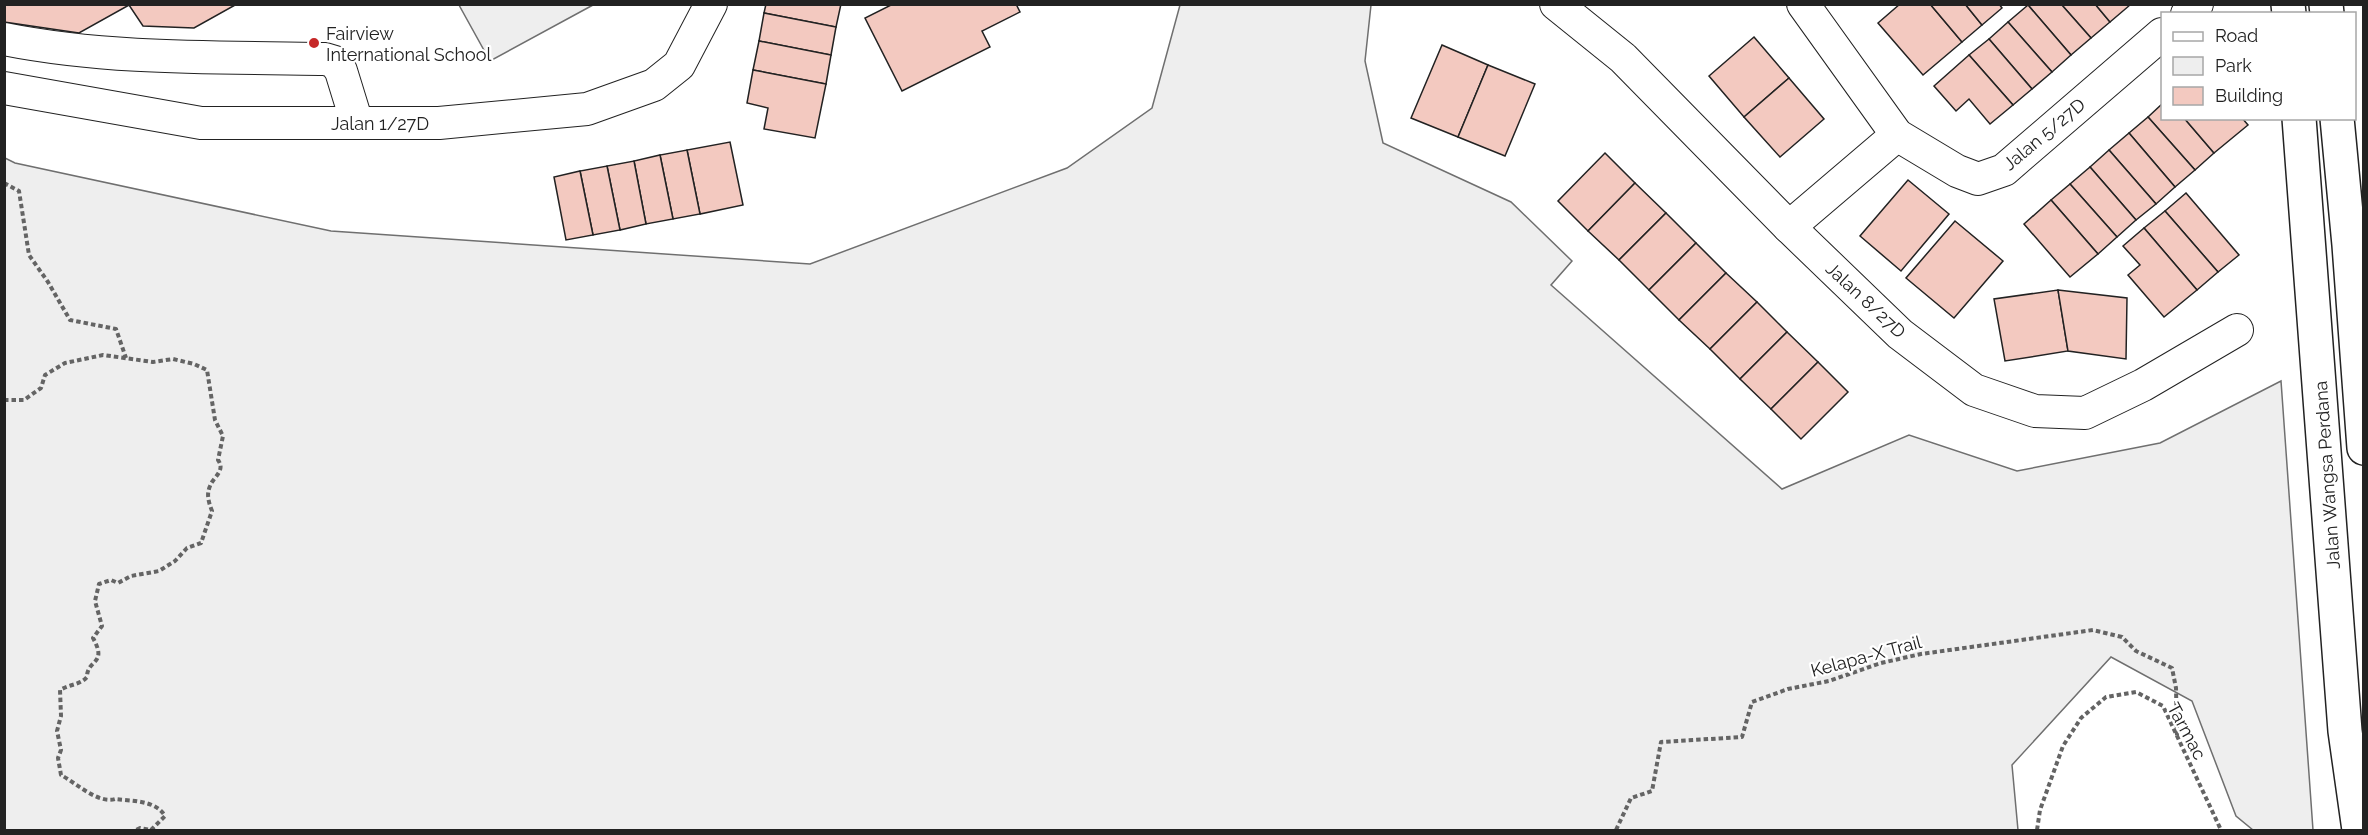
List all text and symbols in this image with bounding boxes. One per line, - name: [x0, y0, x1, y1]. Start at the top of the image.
- legend: [2161, 12, 2356, 120]
- place label: Fairview International School: [326, 23, 491, 65]
- text: Road: [2215, 25, 2258, 46]
- marker: Fairview International School: [307, 36, 321, 50]
- text: Park: [2215, 55, 2252, 76]
- text: Building: [2215, 85, 2283, 106]
- street label: Jalan 5/27D: [1999, 94, 2089, 174]
- street label: Jalan 1/27D: [331, 113, 429, 134]
- street label: Jalan 8/27D: [1822, 258, 1910, 342]
- street label: Jalan Wangsa Perdana: [2310, 380, 2344, 570]
- street label: Kelapa-X Trail: [1808, 631, 1924, 681]
- street label: Tarmac: [2163, 699, 2211, 763]

